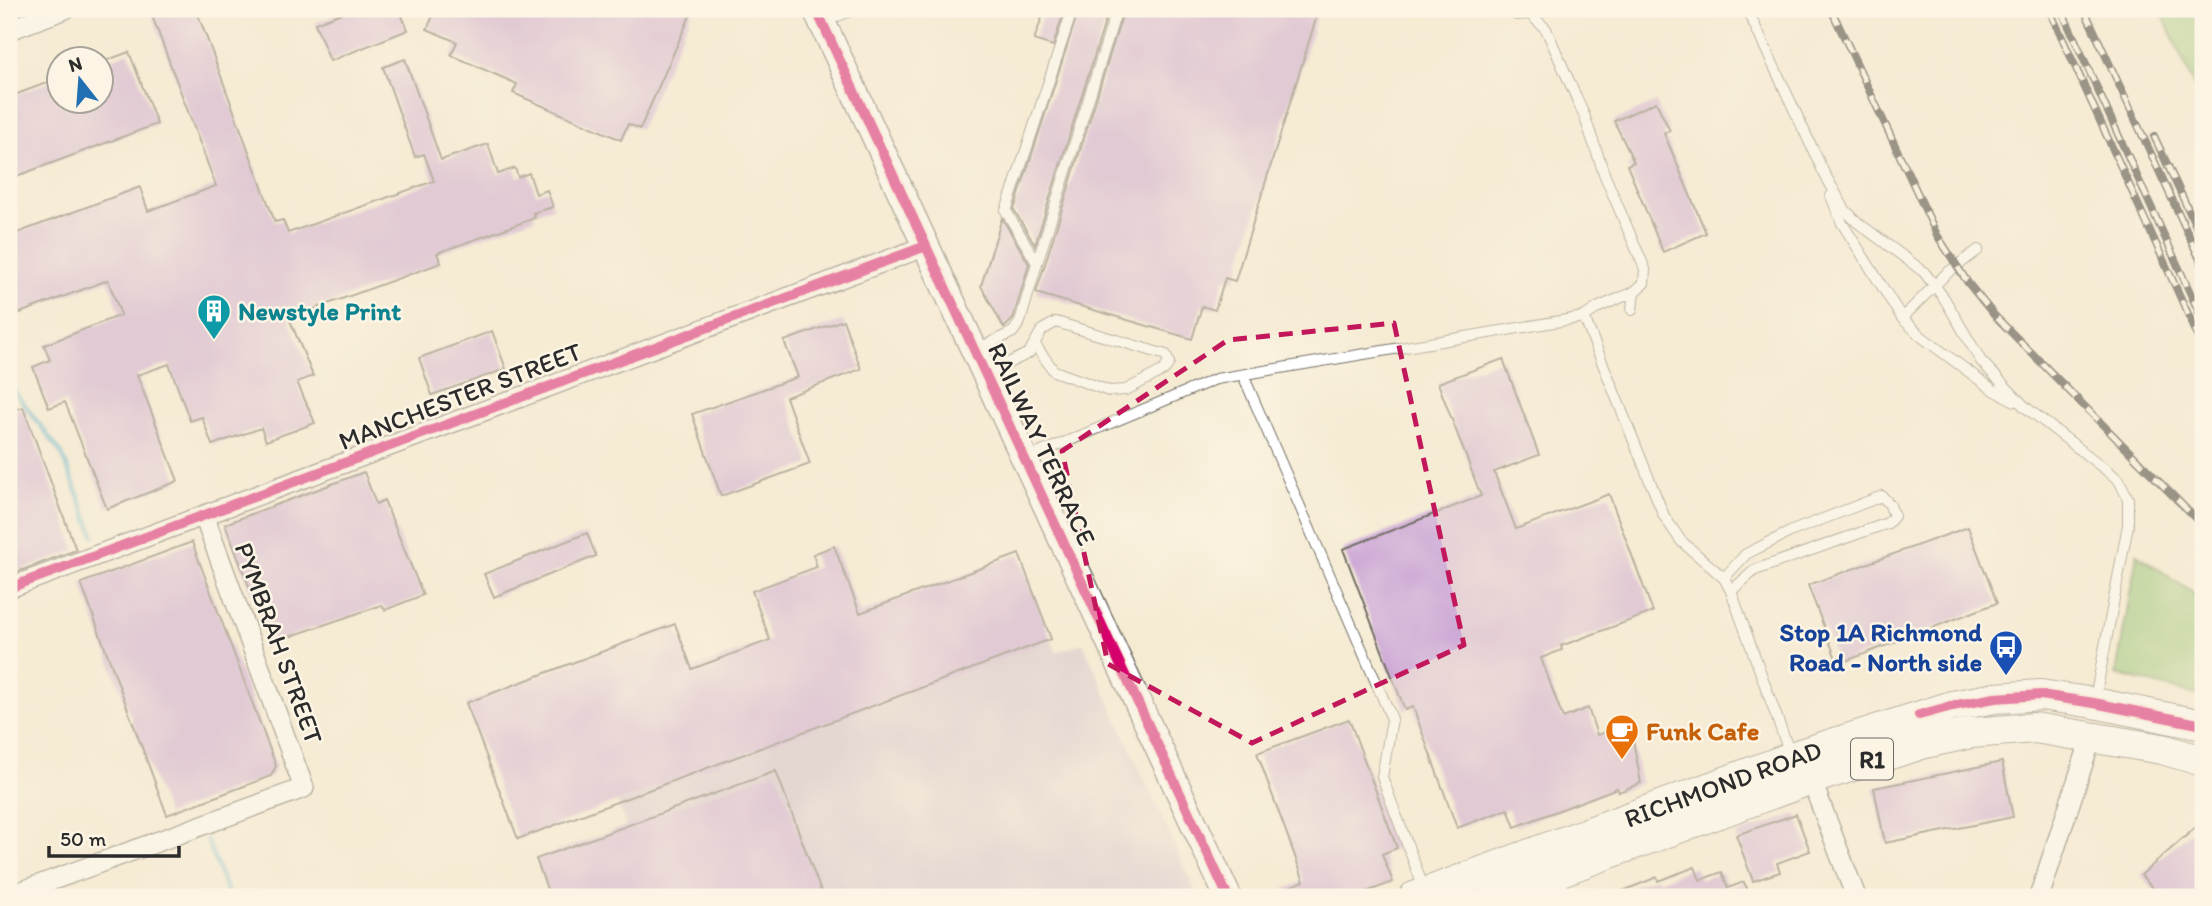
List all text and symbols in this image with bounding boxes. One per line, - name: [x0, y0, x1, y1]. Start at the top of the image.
- north arrow: [46, 46, 116, 116]
- text: N: [66, 51, 85, 77]
- building icon: Newstyle Print: [195, 292, 233, 341]
- place label: Newstyle Print: [238, 295, 401, 327]
- street label: MANCHESTER STREET: [334, 335, 586, 457]
- street label: RAILWAY TERRACE: [981, 337, 1103, 551]
- street label: PYMBRAH STREET: [228, 538, 330, 749]
- place label: Stop 1A Richmond Road - North side: [1780, 616, 1983, 678]
- bus stop icon: Stop 1A Richmond Road - North side: [1987, 628, 2025, 677]
- cafe icon: Funk Cafe: [1603, 712, 1641, 761]
- place label: Funk Cafe: [1646, 715, 1759, 747]
- street label: RICHMOND ROAD: [1620, 733, 1826, 835]
- road number: R1: [1851, 738, 1893, 780]
- scale bar: [49, 815, 178, 859]
- text: 50 m: [60, 826, 107, 851]

